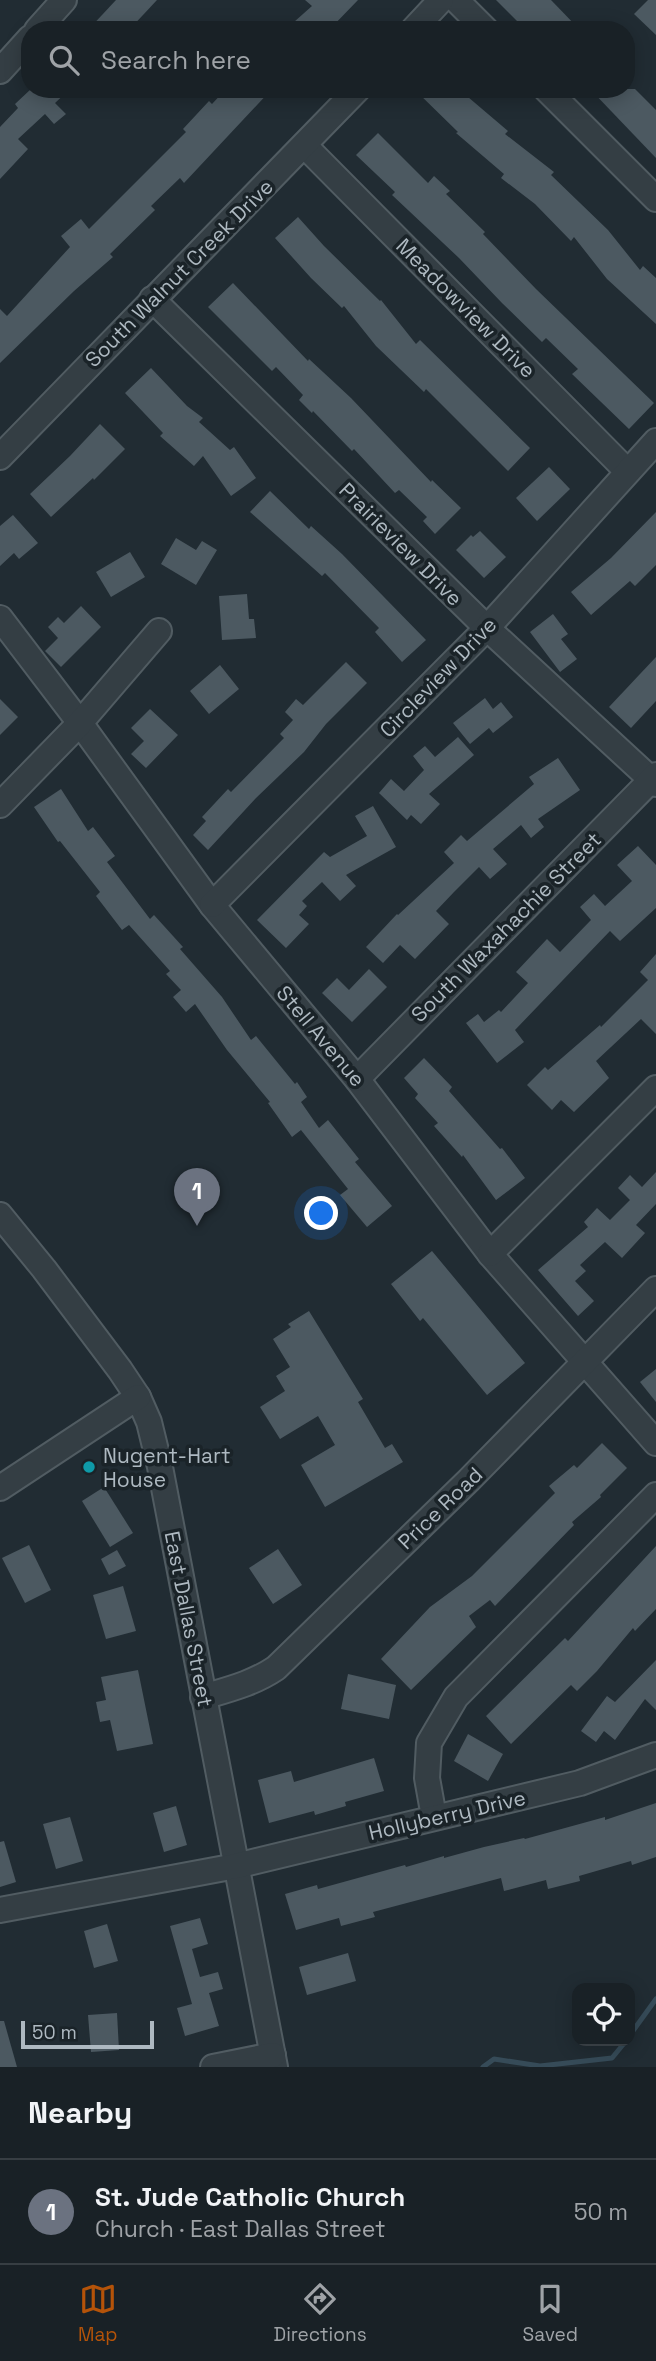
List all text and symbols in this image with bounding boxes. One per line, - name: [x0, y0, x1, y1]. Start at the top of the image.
- search box: [21, 21, 635, 98]
- icon: search: [45, 41, 83, 79]
- text: Search here: [101, 43, 251, 77]
- street label: South Walnut Creek Drive: [79, 173, 279, 373]
- street label: Meadowview Drive: [390, 232, 542, 384]
- street label: Prairieview Drive: [334, 477, 468, 611]
- street label: Circleview Drive: [374, 611, 502, 743]
- street label: South Waxahachie Street: [405, 826, 607, 1028]
- street label: Stell Avenue: [271, 980, 371, 1092]
- pin: 1: [174, 1168, 220, 1226]
- your location: [304, 1196, 338, 1230]
- place label: Nugent-Hart House: [103, 1442, 231, 1493]
- marker: Nugent-Hart House: [81, 1459, 97, 1475]
- street label: Price Road: [392, 1461, 488, 1555]
- street label: East Dallas Street: [159, 1529, 219, 1709]
- street label: Hollyberry Drive: [366, 1784, 528, 1846]
- map controls: [572, 1983, 635, 2046]
- button: locate: [572, 1983, 635, 2046]
- scale bar: [21, 2018, 154, 2050]
- text: 50 m: [32, 2020, 77, 2045]
- text: Nearby: [28, 2093, 132, 2132]
- text: St. Jude Catholic Church: [95, 2180, 405, 2214]
- text: 1: [46, 2197, 56, 2227]
- text: 50 m: [574, 2197, 628, 2227]
- text: Church · East Dallas Street: [95, 2214, 386, 2244]
- tab: Map: [78, 2280, 118, 2347]
- tab: Directions: [274, 2280, 367, 2347]
- tab: Saved: [523, 2280, 578, 2347]

